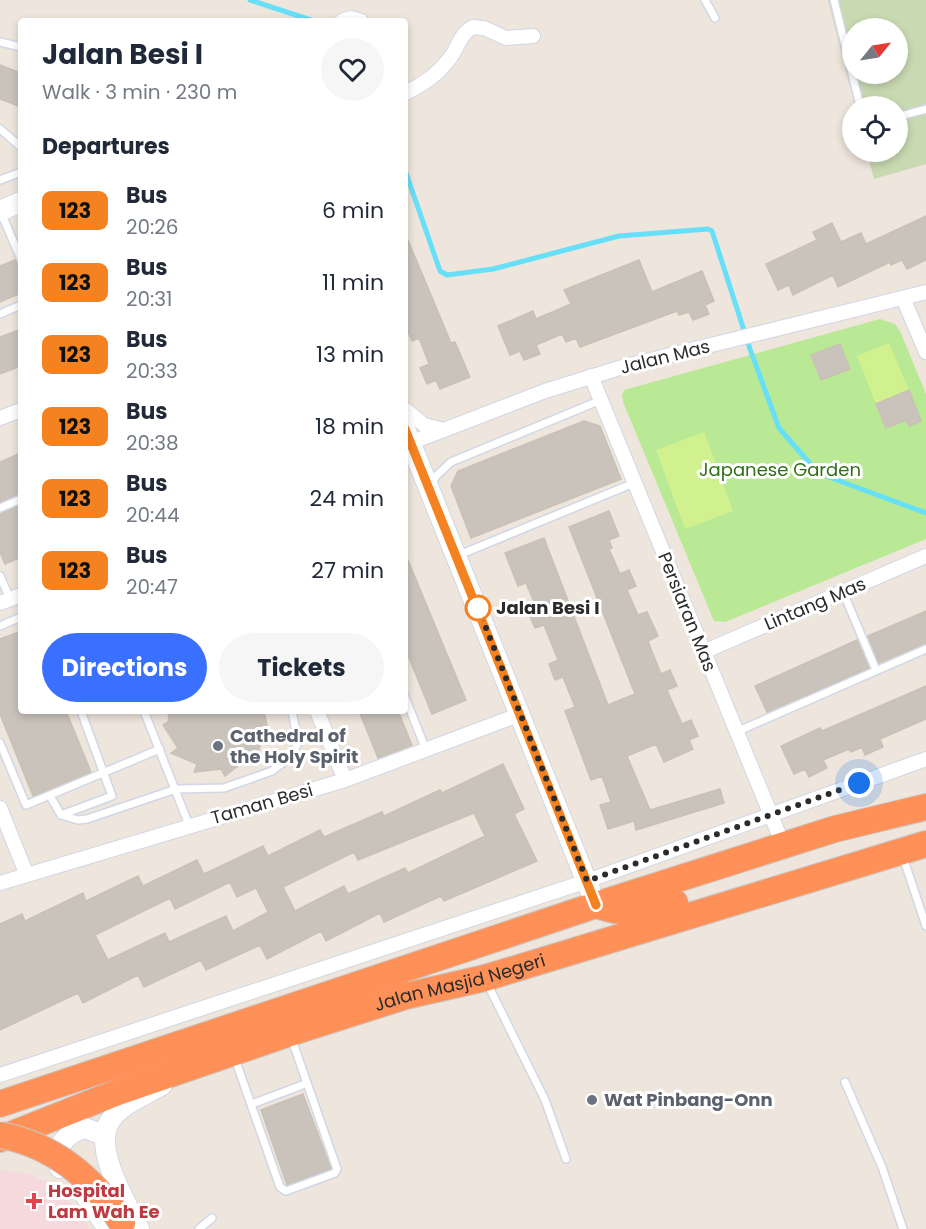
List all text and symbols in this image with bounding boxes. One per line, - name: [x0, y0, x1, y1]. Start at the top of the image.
- north arrow: [842, 18, 908, 84]
- map controls: [842, 18, 908, 162]
- text: Jalan Besi I: [42, 35, 203, 74]
- button: heart: [321, 38, 384, 101]
- text: Walk · 3 min · 230 m: [42, 78, 237, 106]
- button: locate: [842, 96, 908, 162]
- text: Departures: [42, 131, 170, 162]
- text: Bus: [126, 180, 168, 211]
- text: 6 min: [322, 195, 384, 226]
- text: 123: [59, 196, 91, 225]
- text: 20:26: [126, 213, 179, 241]
- text: Bus: [126, 252, 168, 283]
- text: 11 min: [322, 267, 384, 298]
- text: 123: [59, 268, 91, 297]
- text: 20:31: [126, 285, 173, 313]
- text: Bus: [126, 324, 168, 355]
- street label: Jalan Mas: [617, 333, 712, 380]
- text: 13 min: [316, 339, 384, 370]
- text: 123: [59, 340, 91, 369]
- text: 20:33: [126, 357, 178, 385]
- text: Bus: [126, 396, 168, 427]
- text: 18 min: [315, 411, 384, 442]
- text: 123: [59, 412, 91, 441]
- text: 20:38: [126, 429, 179, 457]
- park label: Japanese Garden: [699, 457, 861, 482]
- text: Bus: [126, 468, 168, 499]
- text: 24 min: [309, 483, 384, 514]
- text: 123: [59, 484, 91, 513]
- text: 20:44: [126, 501, 179, 529]
- text: Bus: [126, 540, 168, 571]
- street label: Persiaran Mas: [652, 548, 723, 675]
- text: 27 min: [311, 555, 384, 586]
- text: 123: [59, 556, 91, 585]
- street label: Lintang Mas: [760, 571, 869, 636]
- text: 20:47: [126, 573, 178, 601]
- marker: Jalan Besi I: [465, 595, 491, 621]
- place label: Jalan Besi I: [496, 595, 600, 620]
- button: Directions: [42, 633, 207, 702]
- button: Tickets: [219, 633, 384, 702]
- place label: Cathedral of the Holy Spirit: [230, 723, 358, 769]
- marker: Cathedral of the Holy Spirit: [211, 739, 225, 753]
- your location: [844, 768, 874, 798]
- street label: Taman Besi: [208, 777, 316, 830]
- street label: Jalan Masjid Negeri: [371, 947, 548, 1017]
- place label: Wat Pinbang-Onn: [604, 1087, 773, 1112]
- marker: Wat Pinbang-Onn: [585, 1093, 599, 1107]
- place label: Hospital Lam Wah Ee: [48, 1178, 160, 1224]
- marker: Hospital Lam Wah Ee: [25, 1192, 43, 1210]

